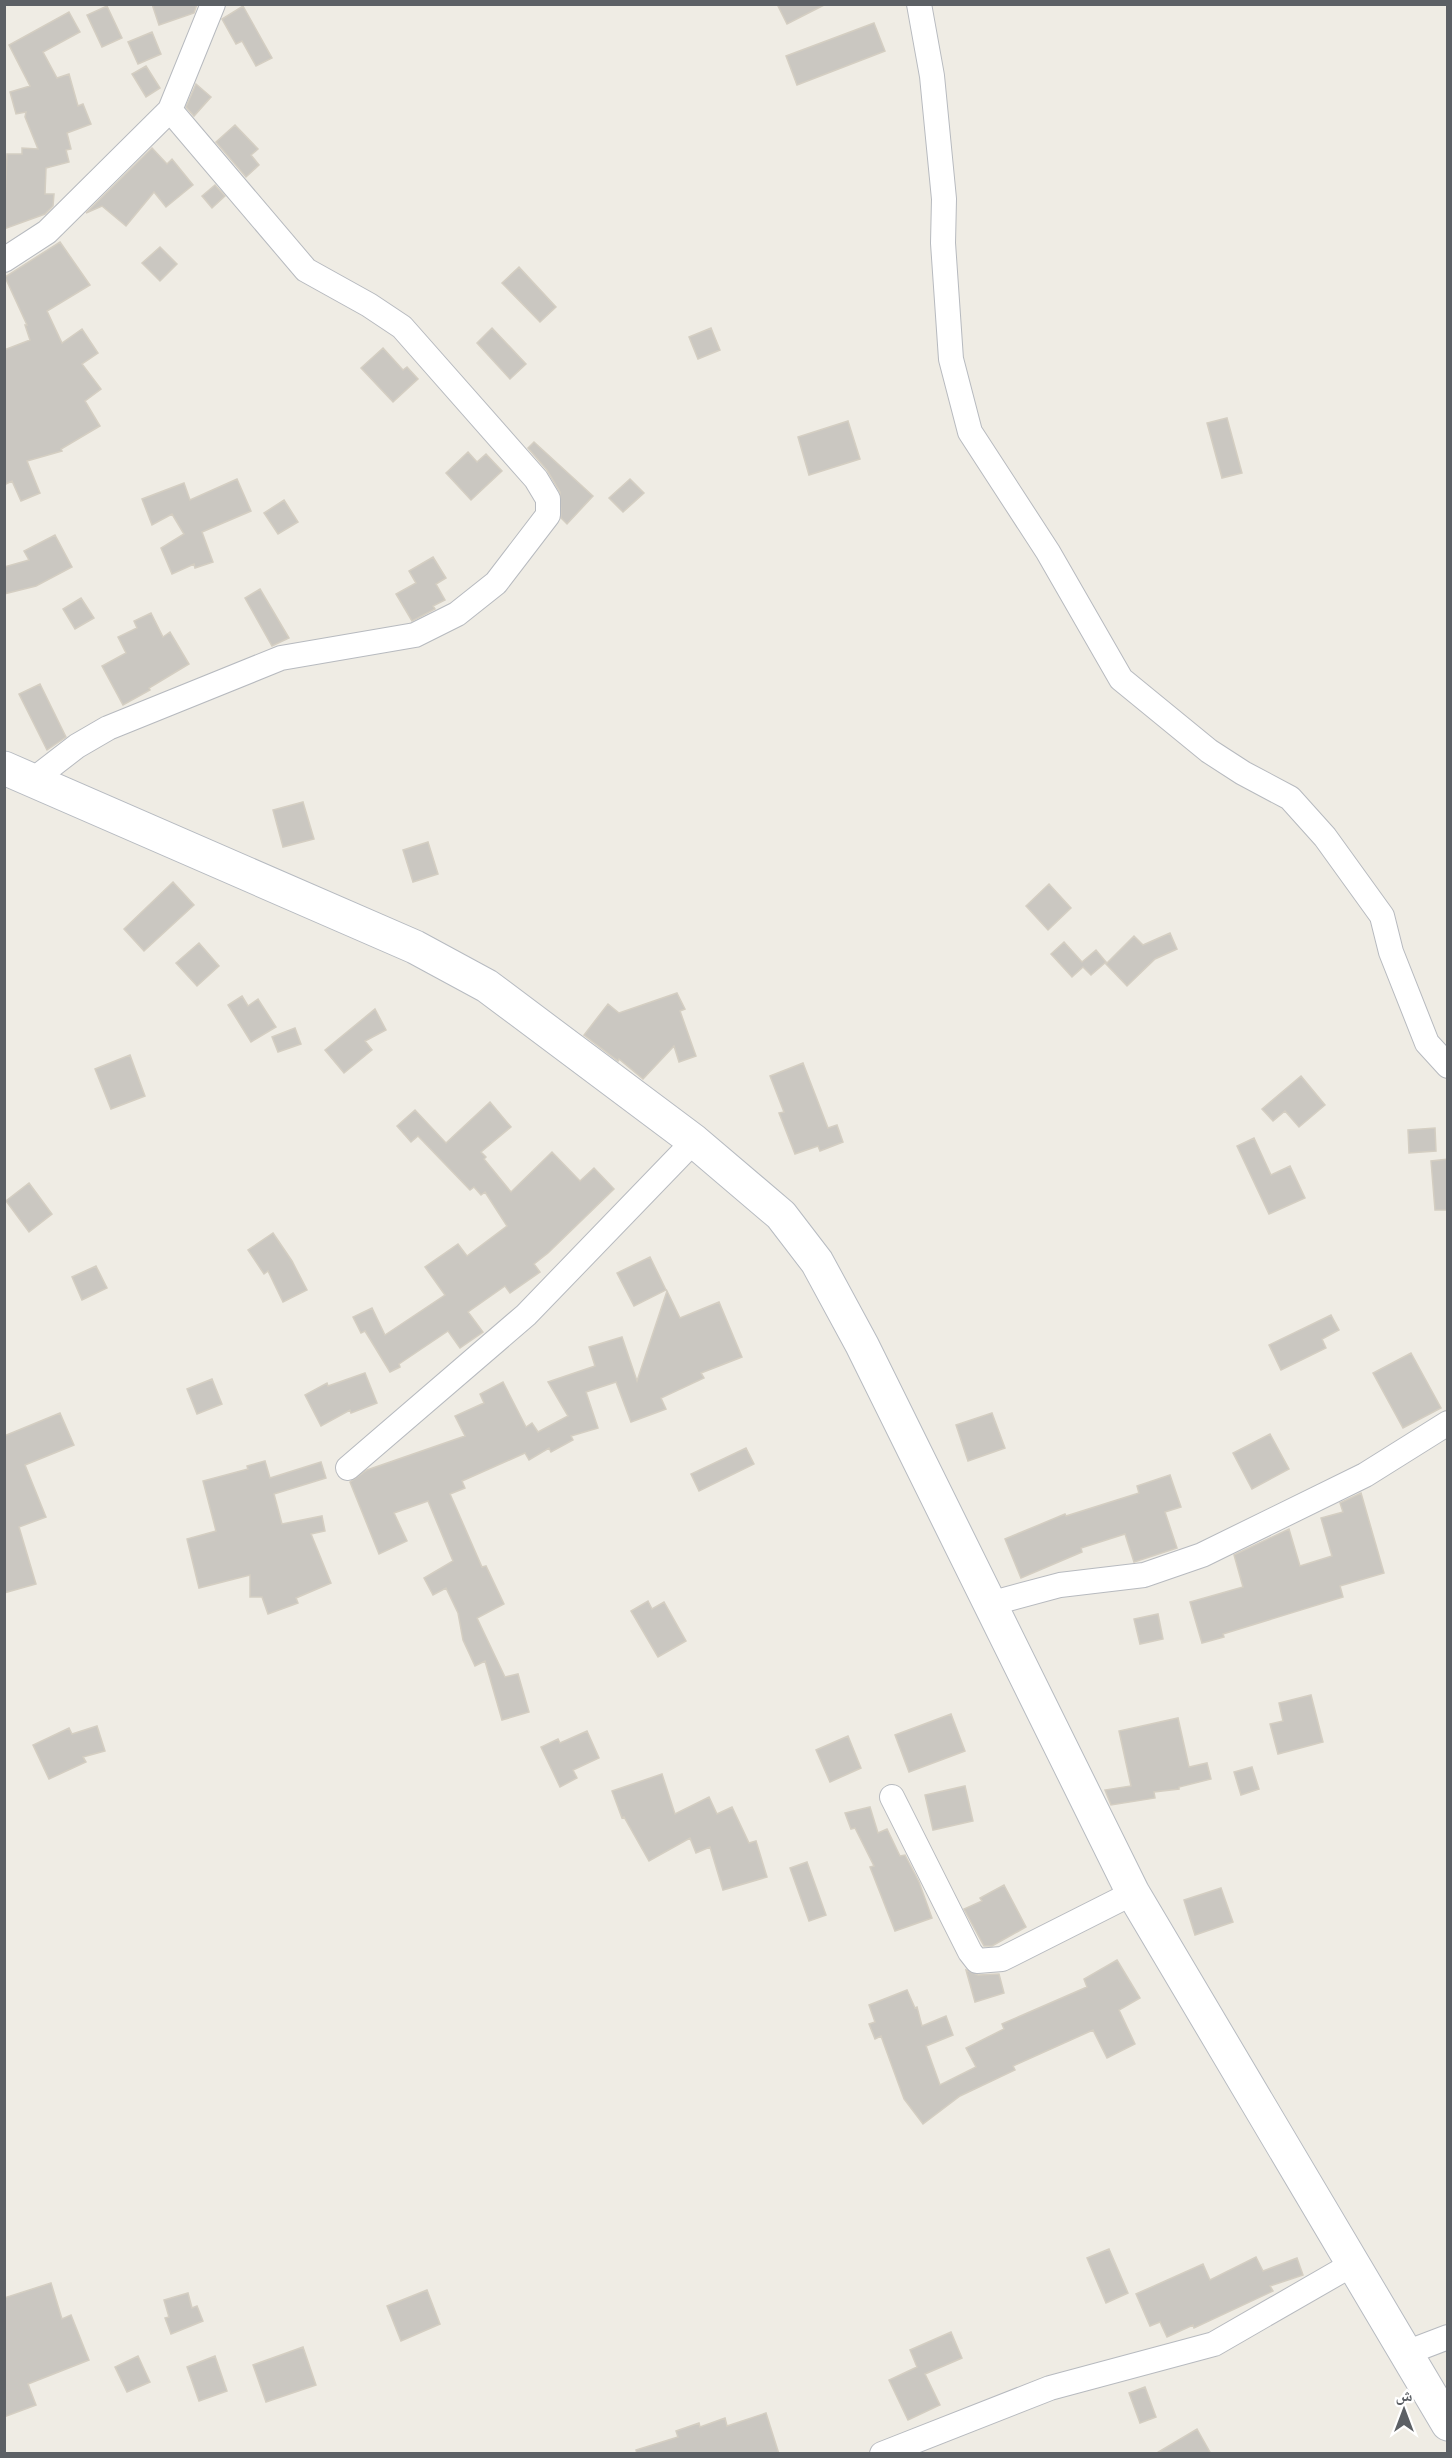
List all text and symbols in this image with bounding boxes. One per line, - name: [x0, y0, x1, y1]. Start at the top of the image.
- north arrow: [1374, 2380, 1434, 2440]
- text: ش: [1396, 2385, 1413, 2405]

